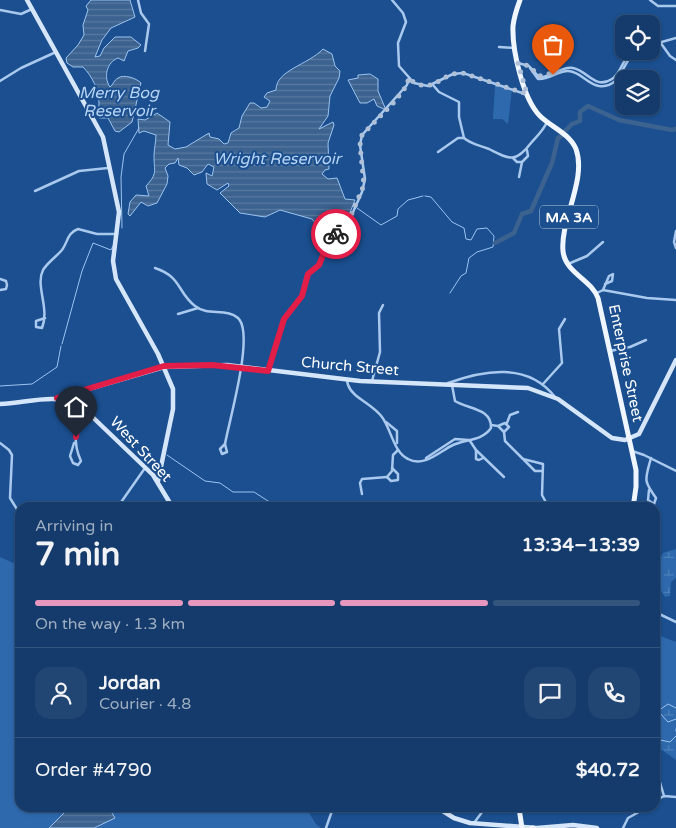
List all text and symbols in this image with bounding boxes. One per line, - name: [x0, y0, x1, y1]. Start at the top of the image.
- map controls: [615, 15, 660, 115]
- button: locate: [615, 15, 660, 60]
- pin: [532, 24, 574, 75]
- icon: bag: [539, 31, 567, 59]
- button: layers: [615, 70, 660, 115]
- water label: Merry Bog Reservoir: [79, 83, 160, 121]
- water label: Wright Reservoir: [213, 149, 343, 169]
- road number: MA 3A: [540, 206, 598, 228]
- courier: [311, 209, 361, 259]
- icon: bike: [322, 220, 350, 248]
- street label: Enterprise Street: [605, 303, 647, 424]
- street label: Church Street: [300, 353, 400, 379]
- pin: [55, 386, 97, 437]
- icon: home: [62, 393, 90, 421]
- street label: West Street: [106, 413, 176, 486]
- text: Arriving in: [35, 516, 113, 536]
- text: 13:34–13:39: [521, 534, 640, 556]
- text: 7 min: [35, 536, 120, 574]
- text: On the way · 1.3 km: [35, 614, 185, 634]
- button: person: [35, 667, 87, 719]
- button: chat: [524, 667, 576, 719]
- button: phone: [588, 667, 640, 719]
- text: Jordan: [99, 672, 161, 694]
- text: Courier · 4.8: [99, 694, 191, 714]
- text: Order #4790: [35, 759, 152, 781]
- text: $40.72: [576, 759, 640, 781]

